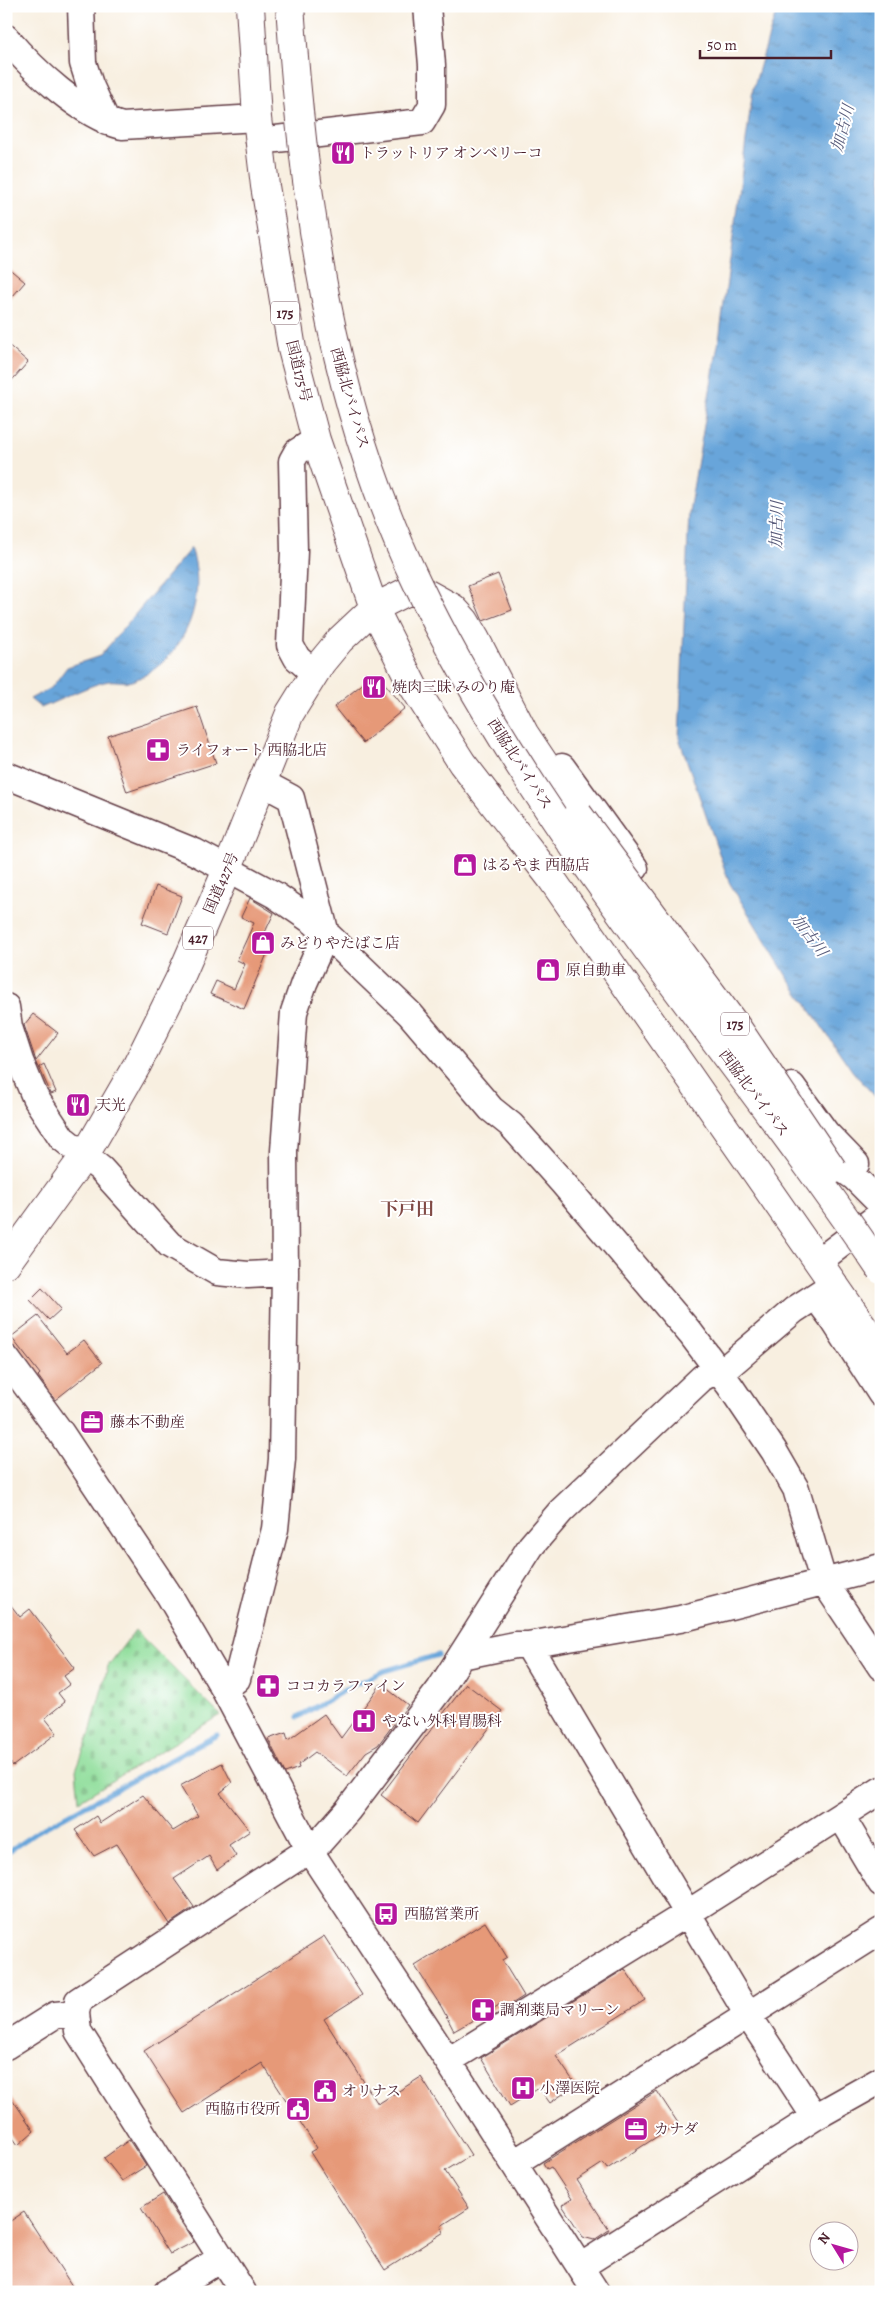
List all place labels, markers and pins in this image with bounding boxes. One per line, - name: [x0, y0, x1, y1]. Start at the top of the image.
- restaurant icon: トラットリア オンベリーコ: [330, 140, 356, 166]
- place label: トラットリア オンベリーコ: [360, 143, 543, 163]
- restaurant icon: 焼肉三昧 みのり庵: [361, 674, 387, 700]
- place label: 焼肉三昧 みのり庵: [392, 677, 515, 697]
- pharmacy icon: ライフォート 西脇北店: [145, 737, 171, 763]
- place label: ライフォート 西脇北店: [176, 740, 327, 760]
- shop icon: はるやま 西脇店: [452, 852, 478, 878]
- place label: はるやま 西脇店: [482, 855, 590, 875]
- shop icon: みどりやたばこ店: [250, 930, 276, 956]
- place label: みどりやたばこ店: [280, 933, 400, 953]
- shop icon: 原自動車: [535, 957, 561, 983]
- place label: 原自動車: [566, 960, 626, 980]
- restaurant icon: 天光: [65, 1092, 91, 1118]
- place label: 天光: [96, 1095, 126, 1115]
- office icon: 藤本不動産: [79, 1409, 105, 1435]
- place label: 藤本不動産: [110, 1412, 185, 1432]
- pharmacy icon: ココカラファイン: [255, 1673, 281, 1699]
- place label: ココカラファイン: [286, 1676, 406, 1696]
- hospital icon: やない外科胃腸科: [351, 1708, 377, 1734]
- place label: やない外科胃腸科: [382, 1711, 502, 1731]
- bus stop icon: 西脇営業所: [373, 1901, 399, 1927]
- place label: 西脇営業所: [404, 1904, 479, 1924]
- pharmacy icon: 調剤薬局マリーン: [470, 1997, 496, 2023]
- place label: 調剤薬局マリーン: [500, 2000, 620, 2020]
- hospital icon: 小澤医院: [510, 2075, 536, 2101]
- public building icon: オリナス: [312, 2078, 338, 2104]
- place label: 小澤医院: [540, 2078, 600, 2098]
- place label: オリナス: [342, 2081, 401, 2101]
- public building icon: 西脇市役所: [285, 2096, 311, 2122]
- place label: 西脇市役所: [205, 2099, 280, 2119]
- office icon: カナダ: [623, 2116, 649, 2142]
- place label: カナダ: [654, 2119, 698, 2139]

